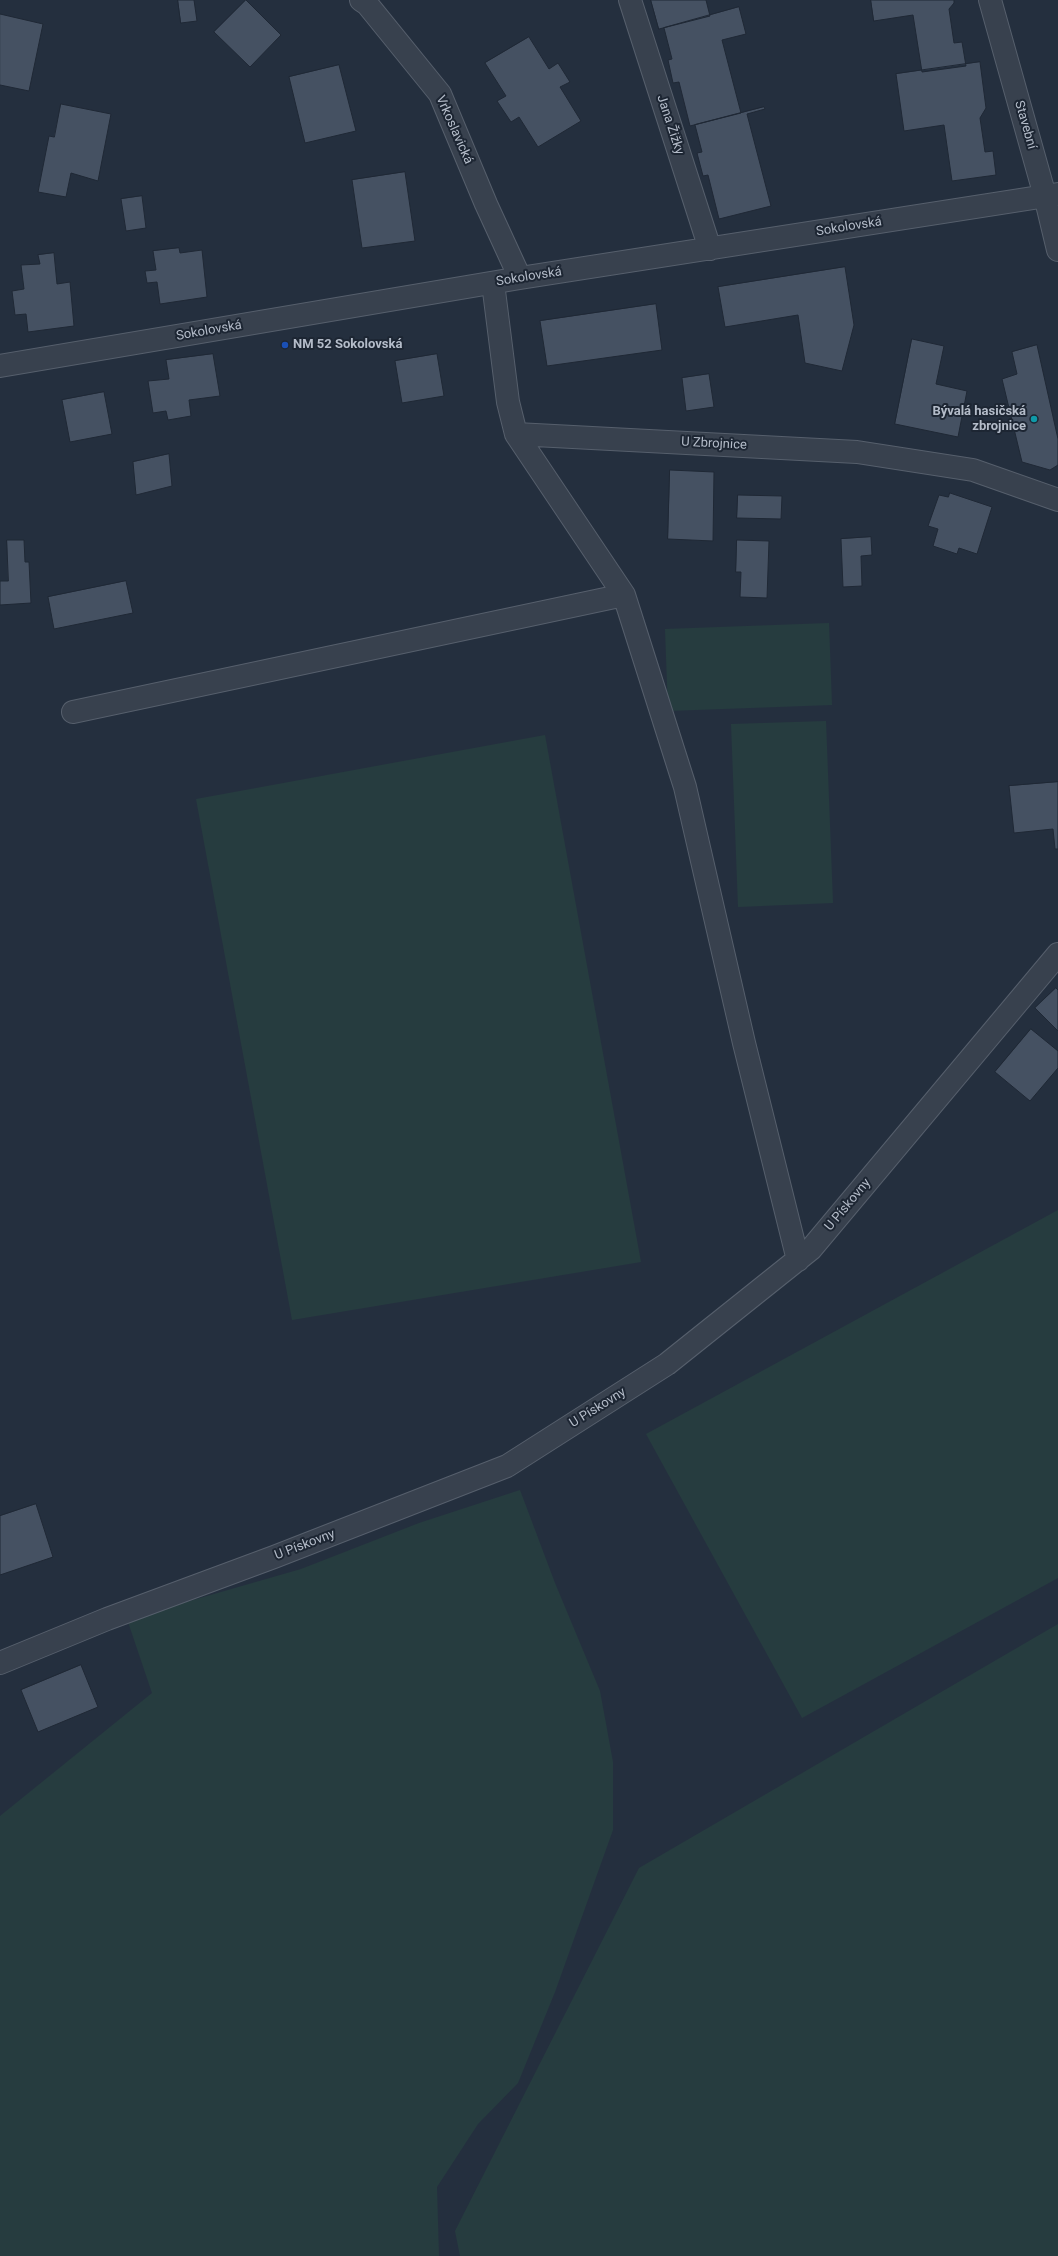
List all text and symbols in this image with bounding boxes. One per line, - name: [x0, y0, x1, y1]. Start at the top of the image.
- street label: Vrkoslavická: [432, 93, 476, 167]
- street label: Jana Žižky: [653, 93, 687, 157]
- street label: Stavební: [1011, 99, 1039, 151]
- street label: Sokolovská: [815, 214, 883, 240]
- street label: Sokolovská: [495, 264, 563, 290]
- street label: Sokolovská: [175, 318, 243, 344]
- place label: NM 52 Sokolovská: [293, 337, 402, 353]
- marker: NM 52 Sokolovská: [280, 340, 290, 350]
- place label: Bývalá hasičská zbrojnice: [932, 404, 1026, 435]
- marker: Bývalá hasičská zbrojnice: [1029, 414, 1039, 424]
- street label: U Zbrojnice: [681, 434, 747, 454]
- street label: U Pískovny: [822, 1176, 874, 1234]
- street label: U Pískovny: [567, 1385, 629, 1431]
- street label: U Pískovny: [273, 1526, 337, 1564]

